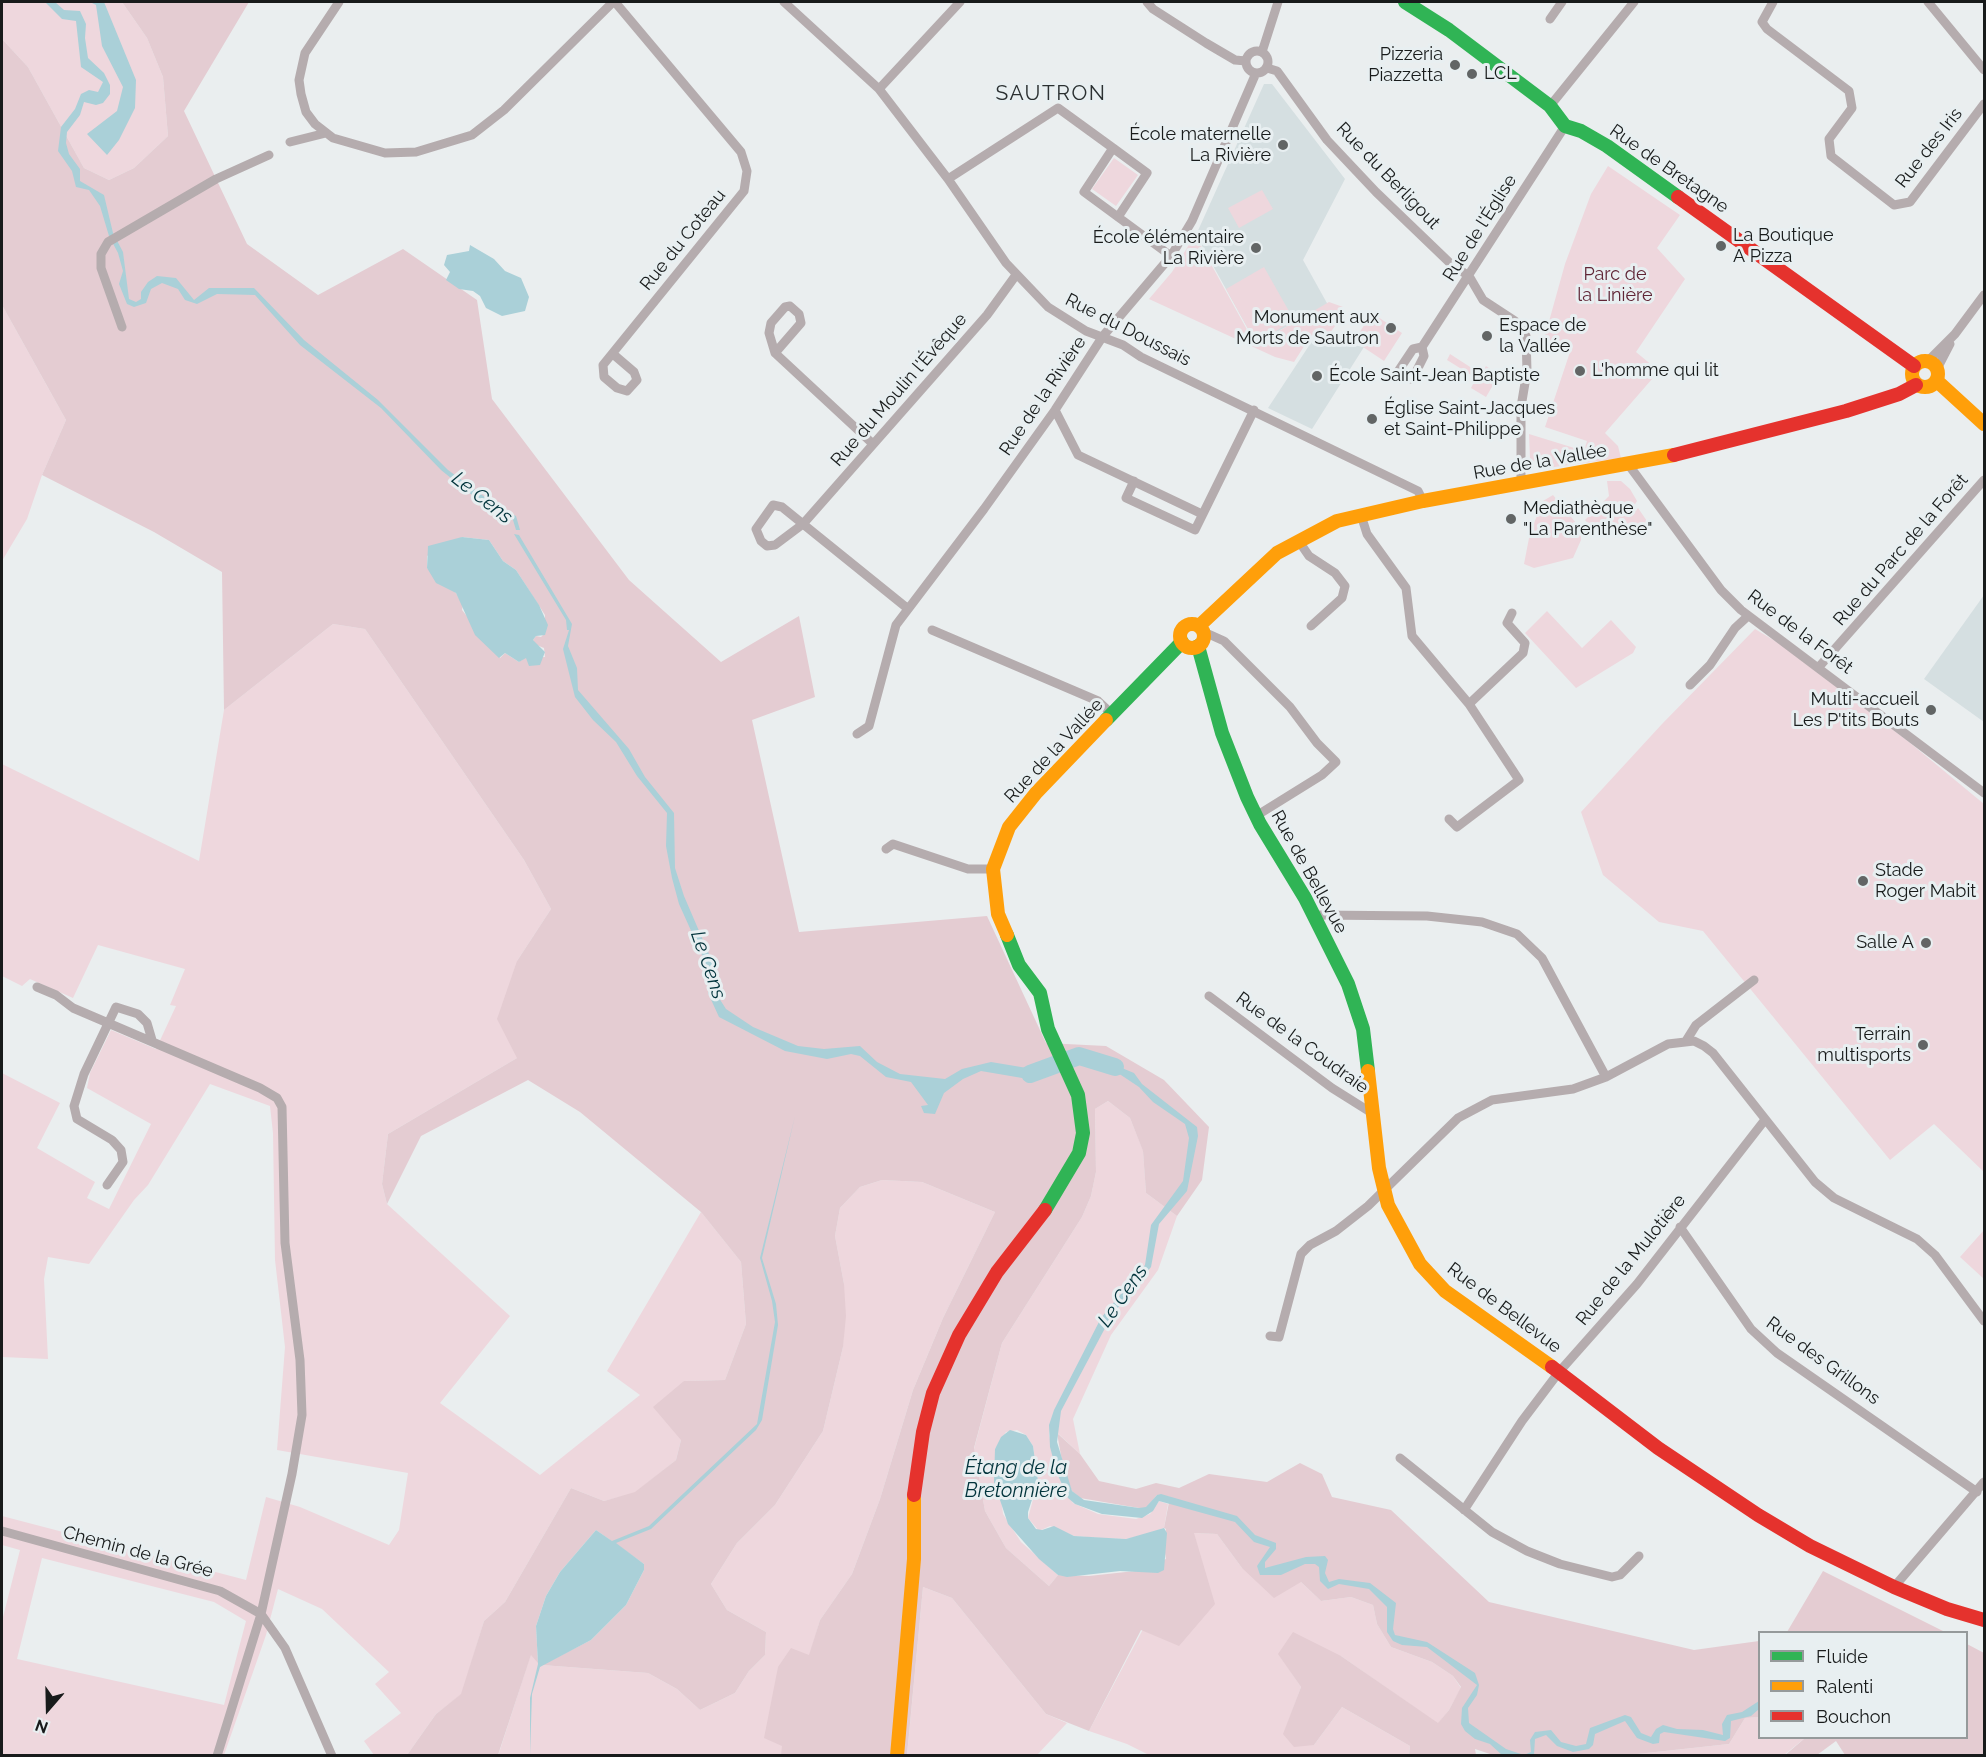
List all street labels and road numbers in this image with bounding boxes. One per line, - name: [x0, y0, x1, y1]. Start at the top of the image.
- street label: Rue des Iris: [1891, 104, 1967, 192]
- street label: Rue du Berligout: [1332, 118, 1444, 234]
- street label: Rue de Bretagne: [1605, 120, 1733, 218]
- street label: Rue de l'Église: [1439, 171, 1521, 285]
- street label: Rue du Coteau: [636, 185, 730, 295]
- street label: Rue du Doussais: [1062, 289, 1194, 371]
- street label: Rue du Moulin l'Évêque: [827, 309, 971, 471]
- street label: Rue de la Rivière: [995, 332, 1091, 460]
- street label: Rue de la Vallée: [1472, 440, 1608, 484]
- street label: Rue du Parc de la Forêt: [1829, 470, 1973, 630]
- street label: Rue de la Forêt: [1743, 585, 1857, 679]
- street label: Rue de la Vallée: [1000, 694, 1108, 808]
- street label: Rue de Bellevue: [1266, 807, 1352, 937]
- street label: Rue de la Coudraie: [1231, 988, 1373, 1098]
- street label: Rue de la Mulotière: [1572, 1190, 1690, 1330]
- street label: Rue de Bellevue: [1443, 1258, 1565, 1358]
- street label: Rue des Grillons: [1762, 1312, 1884, 1410]
- street label: Chemin de la Grée: [61, 1522, 215, 1582]

